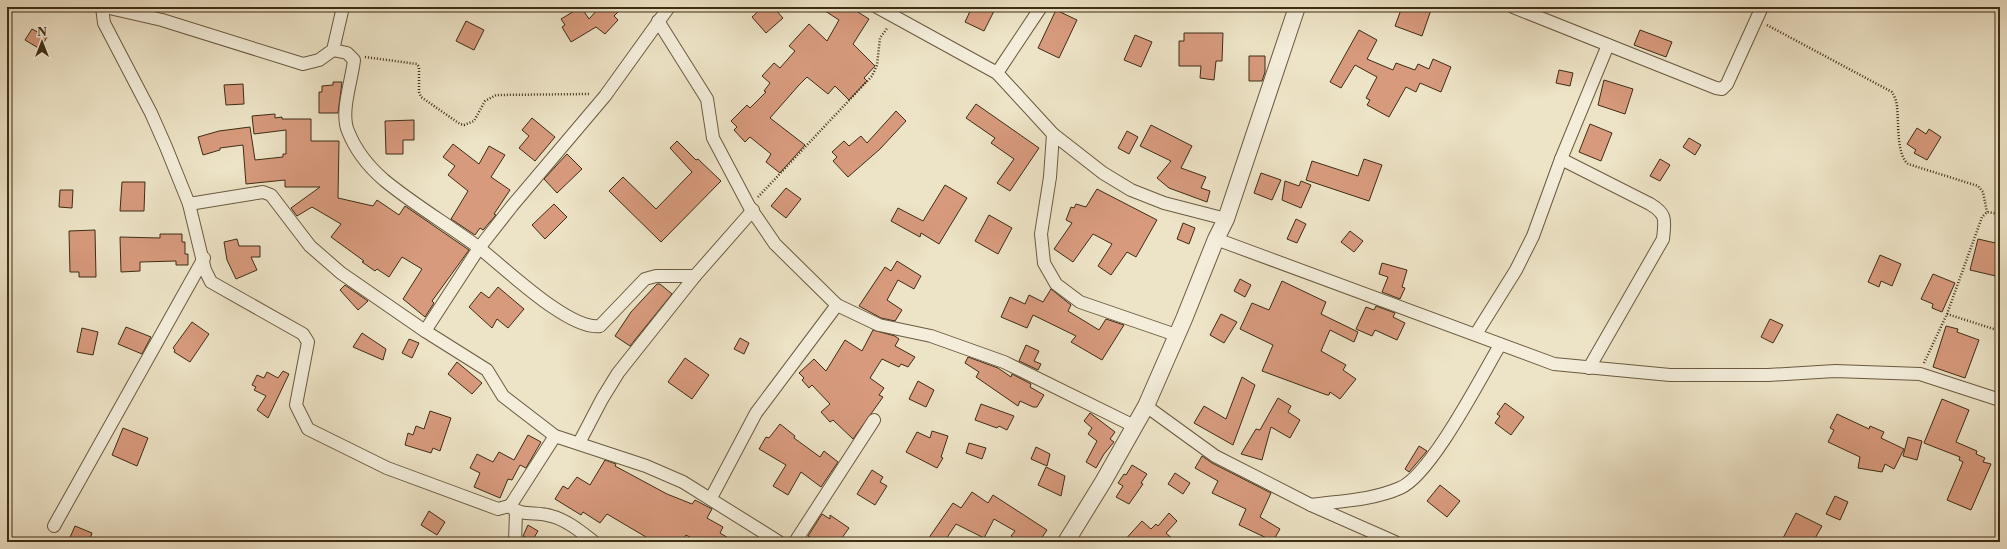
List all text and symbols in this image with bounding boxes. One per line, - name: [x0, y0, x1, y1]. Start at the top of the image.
- north arrow: [22, 22, 62, 62]
- text: N: [37, 25, 47, 39]

